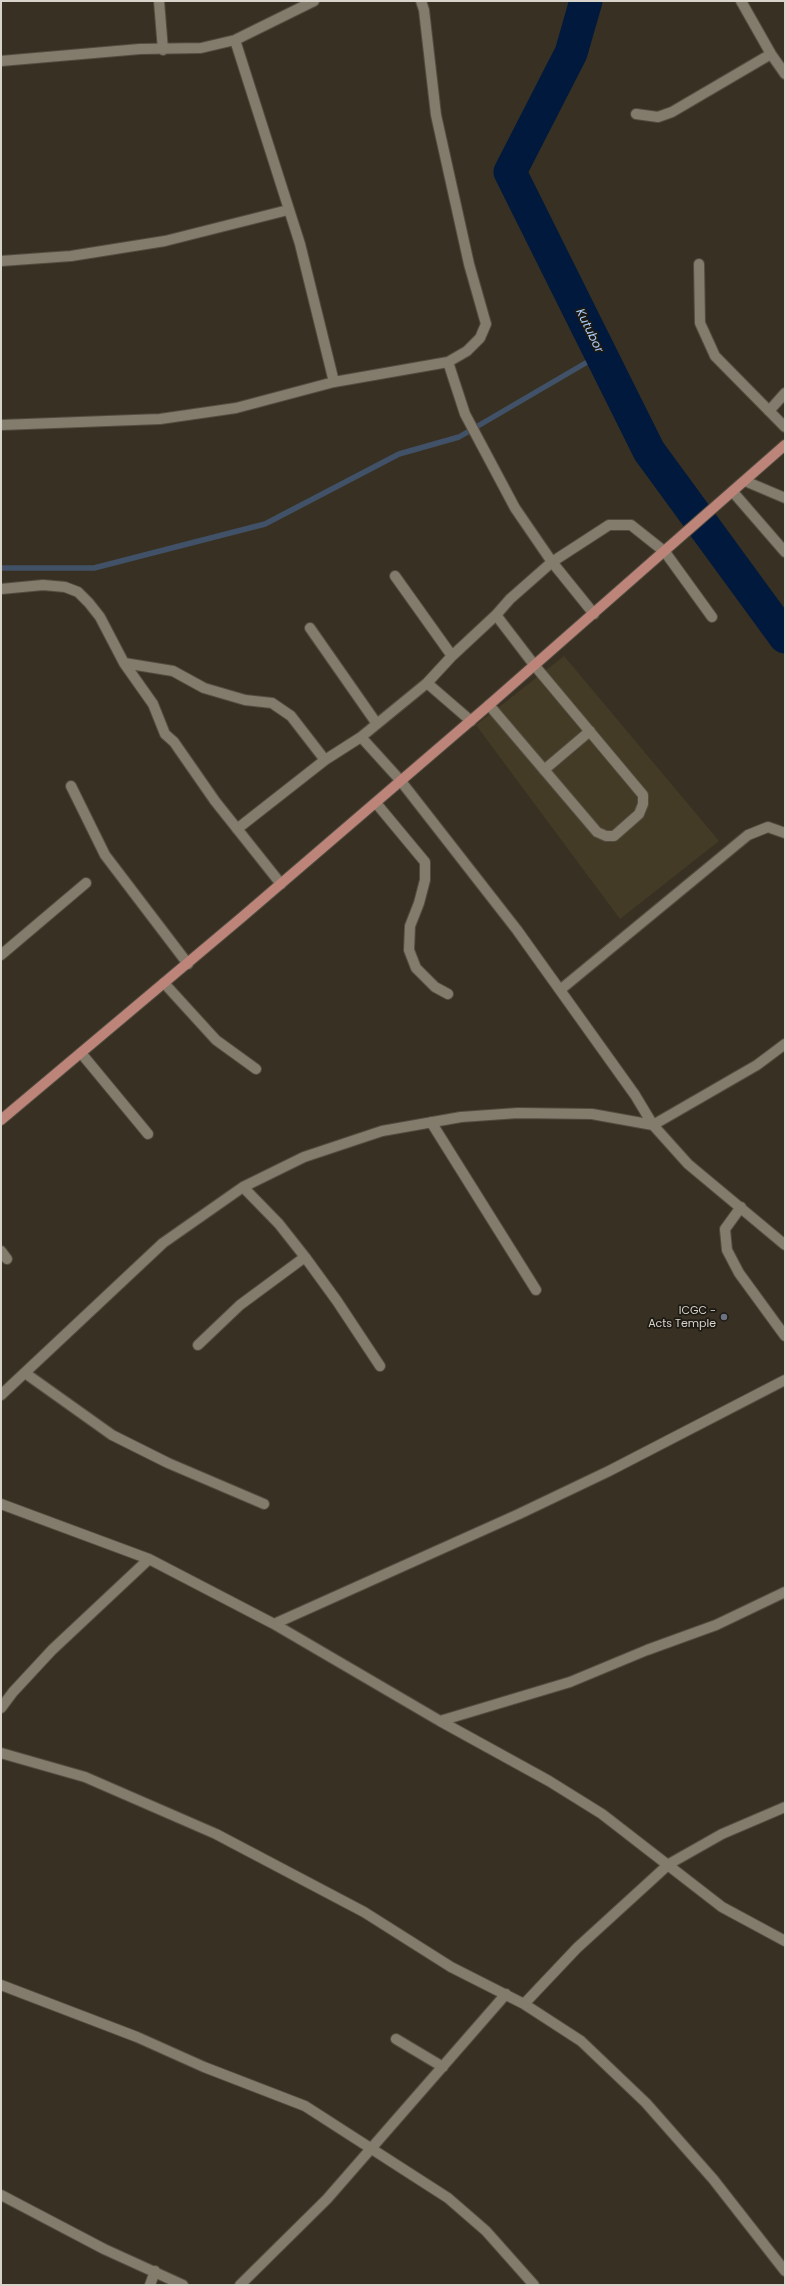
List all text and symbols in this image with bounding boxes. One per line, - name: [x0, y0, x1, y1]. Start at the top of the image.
- water label: Kutubor: [572, 307, 606, 355]
- place label: ICGC - Acts Temple: [648, 1304, 716, 1330]
- marker: ICGC - Acts Temple: [719, 1312, 729, 1322]

